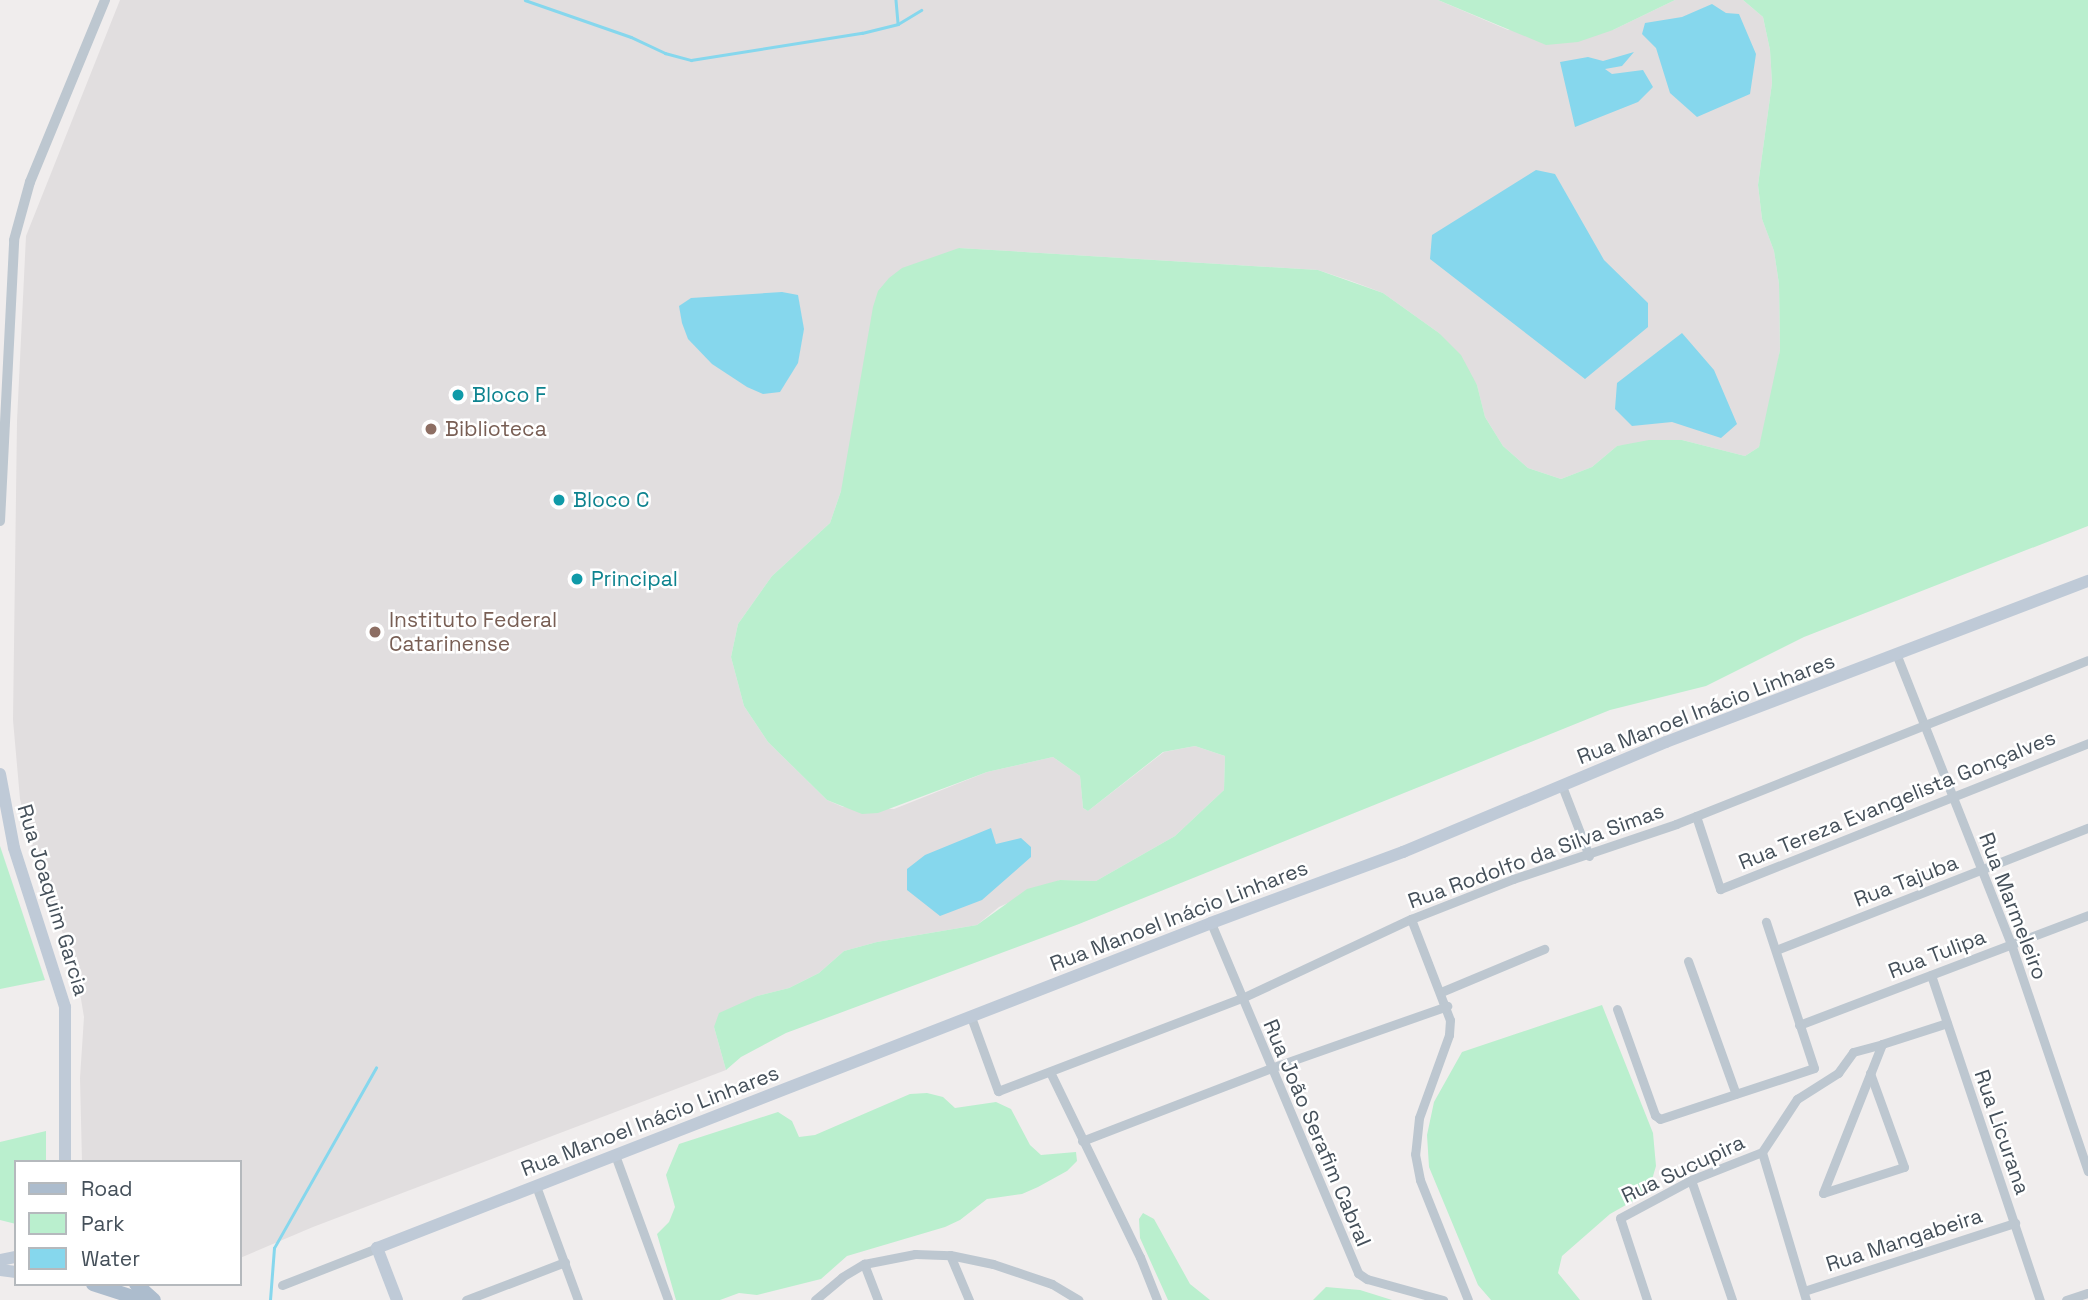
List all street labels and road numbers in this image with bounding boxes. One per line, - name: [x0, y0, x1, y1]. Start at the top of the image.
- street label: Rua Manoel Inácio Linhares: [1574, 648, 1838, 770]
- street label: Rua Tereza Evangelista Gonçalves: [1735, 725, 2059, 875]
- street label: Rua Rodolfo da Silva Simas: [1405, 798, 1667, 914]
- street label: Rua Joaquim Garcia: [12, 801, 94, 999]
- street label: Rua Marmeleiro: [1973, 829, 2053, 983]
- street label: Rua Tajuba: [1850, 850, 1962, 912]
- street label: Rua Manoel Inácio Linhares: [1047, 855, 1311, 977]
- street label: Rua Tulipa: [1884, 924, 1990, 984]
- street label: Rua João Serafim Cabral: [1258, 1016, 1376, 1250]
- street label: Rua Manoel Inácio Linhares: [518, 1060, 782, 1182]
- street label: Rua Licurana: [1969, 1066, 2035, 1198]
- street label: Rua Sucupira: [1617, 1129, 1749, 1209]
- street label: Rua Mangabeira: [1823, 1203, 1985, 1277]

